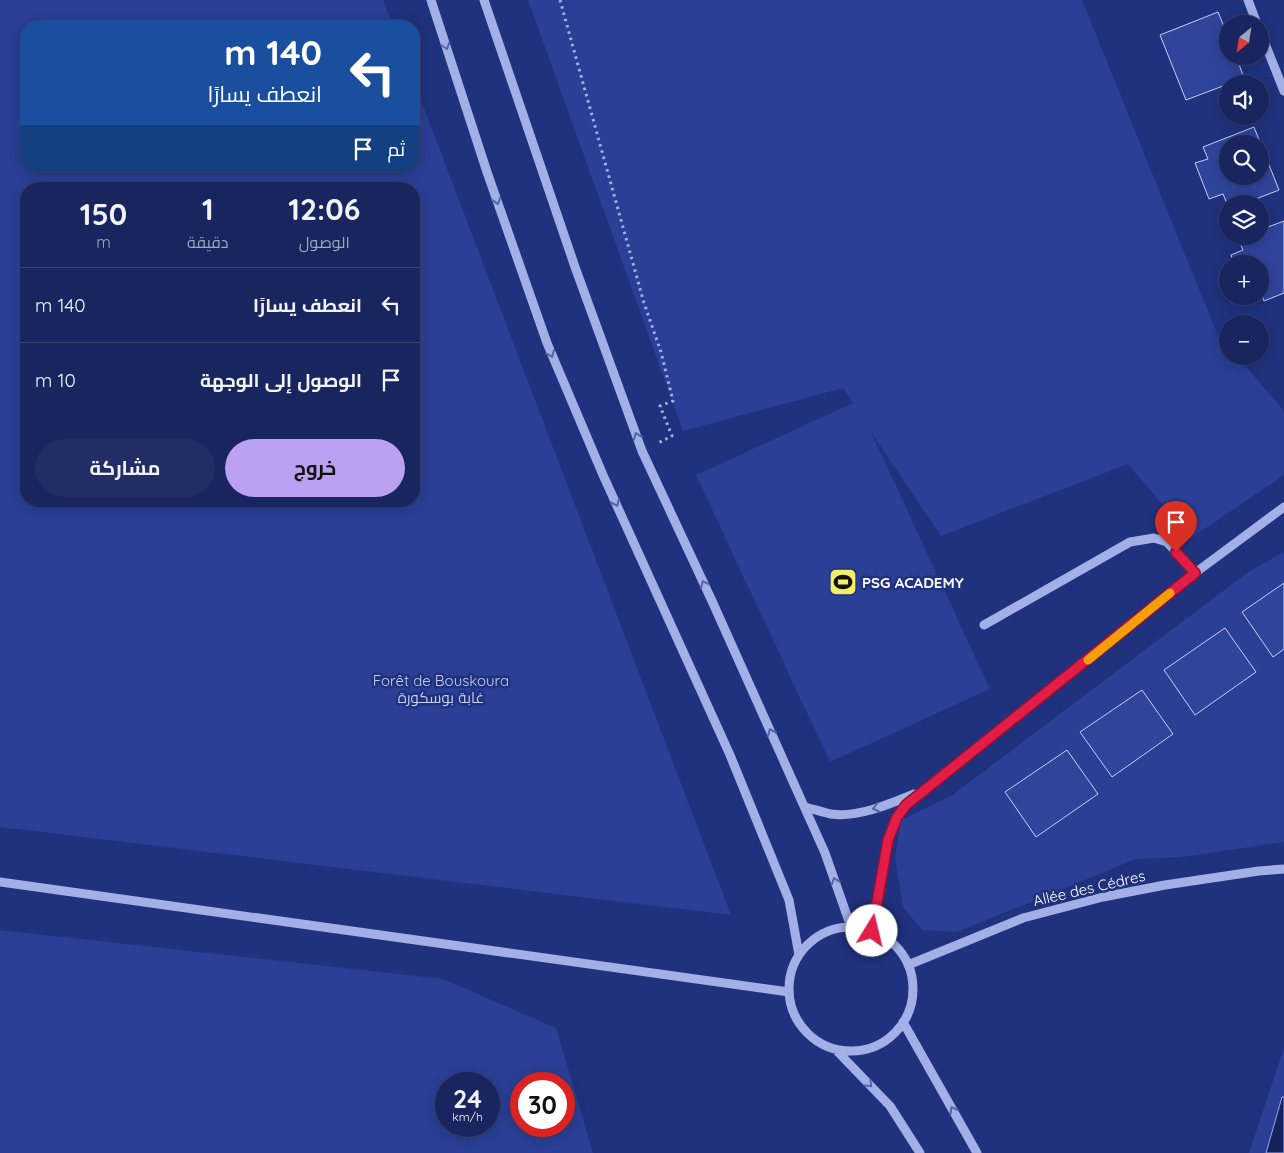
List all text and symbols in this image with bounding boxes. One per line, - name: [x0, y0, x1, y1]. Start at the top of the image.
- north arrow: [1219, 15, 1269, 65]
- map controls: [1219, 15, 1269, 365]
- text: 140 m: [224, 30, 322, 74]
- icon: left: [340, 40, 405, 105]
- one-way arrow: [440, 42, 450, 50]
- button: sound: [1219, 75, 1269, 125]
- text: انعطف يسارًا: [208, 80, 322, 108]
- icon: arrive: [349, 135, 377, 163]
- button: search: [1219, 135, 1269, 185]
- text: ثم: [387, 137, 405, 161]
- text: 1: [202, 190, 214, 228]
- text: 12:06: [288, 190, 360, 228]
- text: 150: [80, 195, 127, 233]
- button: layers: [1219, 195, 1269, 245]
- one-way arrow: [491, 196, 501, 204]
- text: m: [96, 232, 111, 252]
- text: دقيقة: [187, 232, 229, 252]
- text: الوصول: [299, 232, 350, 252]
- button: +: [1219, 255, 1269, 305]
- icon: left: [377, 291, 405, 319]
- text: 140 m: [35, 293, 86, 317]
- text: انعطف يسارًا: [253, 293, 362, 317]
- button: −: [1219, 315, 1269, 365]
- one-way arrow: [545, 349, 556, 358]
- icon: arrive: [377, 366, 405, 394]
- text: 10 m: [35, 368, 76, 392]
- text: الوصول إلى الوجهة: [200, 368, 362, 392]
- one-way arrow: [633, 432, 643, 441]
- button: مشاركة: [35, 439, 215, 497]
- button: خروج: [225, 439, 405, 497]
- one-way arrow: [610, 498, 620, 507]
- pin: [1155, 501, 1197, 552]
- icon: arrive: [1162, 508, 1190, 536]
- sports icon: PSG ACADEMY: [828, 567, 858, 597]
- place label: PSG ACADEMY: [862, 573, 964, 592]
- one-way arrow: [700, 580, 711, 589]
- park label: Forêt de Bouskoura غابة بوسكورة: [373, 671, 509, 707]
- one-way arrow: [767, 728, 778, 737]
- one-way arrow: [871, 802, 880, 813]
- street label: Allée des Cédres: [1031, 866, 1147, 910]
- one-way arrow: [831, 878, 841, 886]
- position arrow: [845, 904, 897, 956]
- speed limit sign: 30: [510, 1072, 575, 1137]
- one-way arrow: [863, 1078, 872, 1087]
- text: 24: [453, 1083, 482, 1114]
- one-way arrow: [949, 1107, 959, 1116]
- text: km/h: [452, 1109, 483, 1124]

